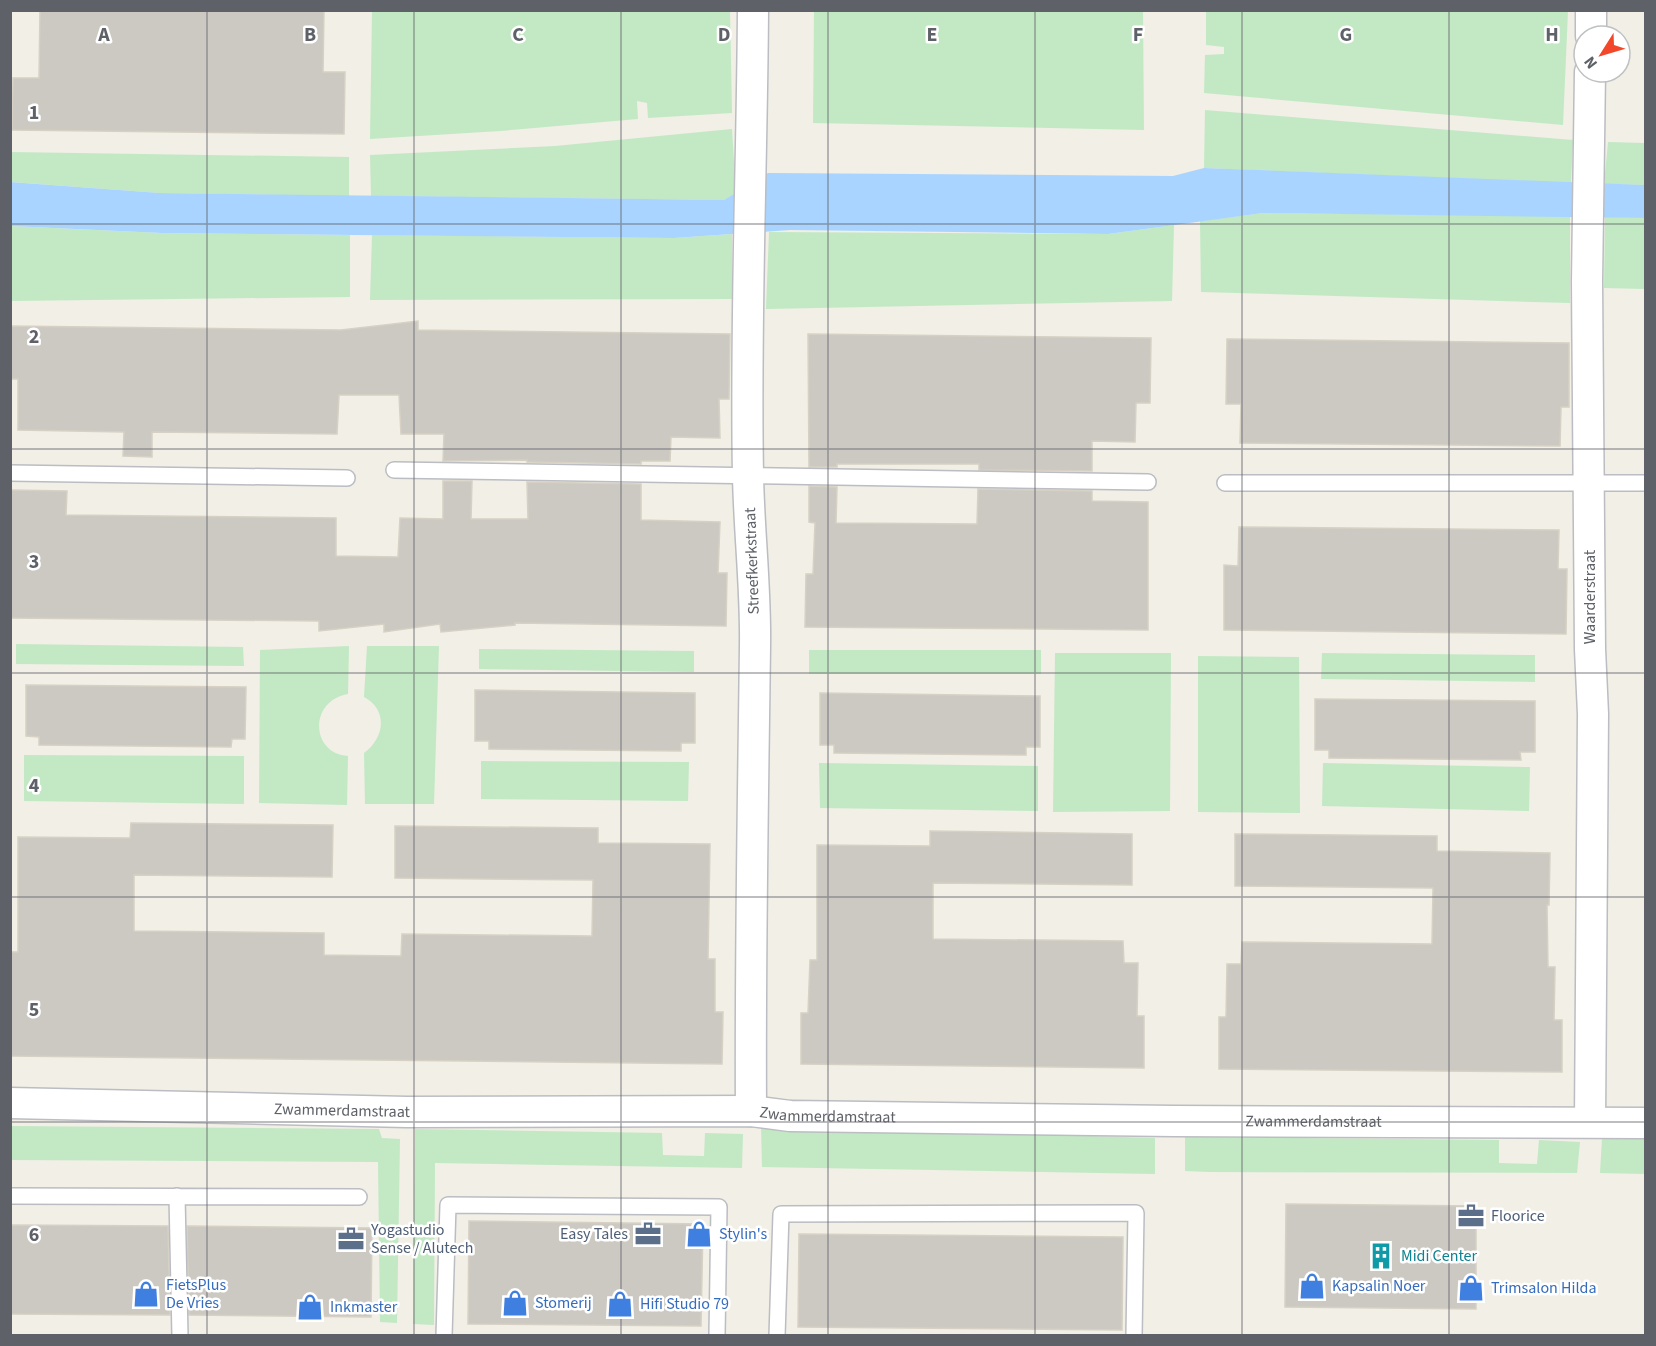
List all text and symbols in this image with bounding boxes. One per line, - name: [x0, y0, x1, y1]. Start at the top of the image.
- text: A: [97, 21, 110, 49]
- text: B: [304, 21, 316, 49]
- text: C: [512, 21, 524, 49]
- text: D: [718, 21, 730, 49]
- text: E: [927, 21, 937, 49]
- text: F: [1133, 21, 1143, 49]
- text: G: [1340, 21, 1352, 49]
- text: H: [1545, 21, 1559, 49]
- north arrow: [1572, 24, 1632, 84]
- text: N: [1579, 52, 1603, 73]
- text: 1: [29, 99, 39, 127]
- text: 2: [29, 323, 39, 351]
- street label: Streefkerkstraat: [739, 507, 765, 615]
- text: 3: [29, 548, 39, 576]
- street label: Waarderstraat: [1579, 549, 1601, 644]
- text: 4: [29, 772, 40, 800]
- text: 5: [29, 996, 39, 1024]
- street label: Zwammerdamstraat: [274, 1098, 411, 1123]
- street label: Zwammerdamstraat: [758, 1101, 896, 1128]
- street label: Zwammerdamstraat: [1245, 1110, 1382, 1133]
- office icon: Floorice: [1456, 1201, 1486, 1231]
- place label: Floorice: [1491, 1205, 1545, 1227]
- place label: Yogastudio Sense / Alutech: [370, 1219, 473, 1259]
- office icon: Easy Tales: [633, 1219, 663, 1249]
- shop icon: Stylin's: [684, 1219, 714, 1249]
- text: 6: [29, 1221, 39, 1249]
- place label: Easy Tales: [560, 1223, 628, 1245]
- place label: Stylin's: [719, 1223, 767, 1245]
- office icon: Yogastudio Sense / Alutech: [336, 1224, 366, 1254]
- building icon: Midi Center: [1366, 1241, 1396, 1271]
- place label: Midi Center: [1401, 1245, 1478, 1267]
- shop icon: Kapsalin Noer: [1297, 1271, 1327, 1301]
- shop icon: Trimsalon Hilda: [1456, 1273, 1486, 1303]
- place label: FietsPlus De Vries: [166, 1274, 226, 1314]
- place label: Kapsalin Noer: [1332, 1275, 1426, 1297]
- place label: Trimsalon Hilda: [1491, 1277, 1596, 1299]
- shop icon: FietsPlus De Vries: [131, 1279, 161, 1309]
- shop icon: Stomerij: [500, 1288, 530, 1318]
- shop icon: Hifi Studio 79: [605, 1289, 635, 1319]
- shop icon: Inkmaster: [295, 1292, 325, 1322]
- place label: Stomerij: [535, 1292, 592, 1314]
- place label: Hifi Studio 79: [640, 1293, 729, 1315]
- place label: Inkmaster: [330, 1296, 398, 1318]

